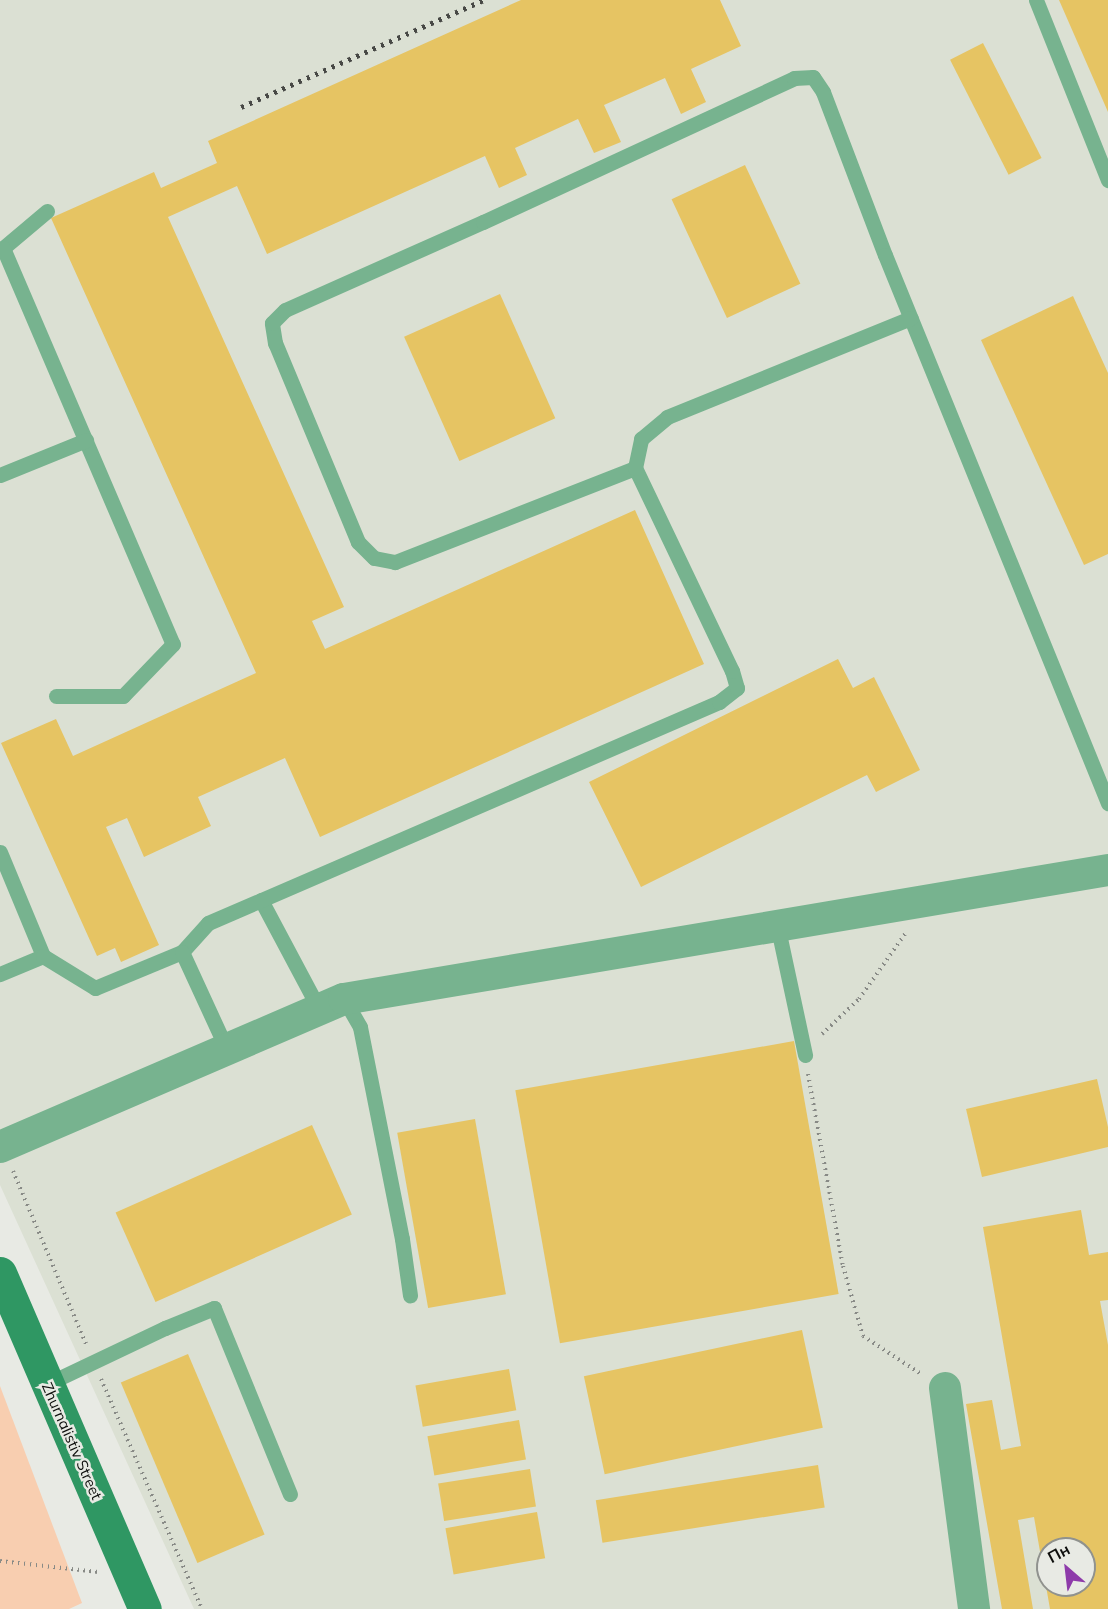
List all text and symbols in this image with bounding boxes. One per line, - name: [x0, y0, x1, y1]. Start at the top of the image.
- street label: Zhurnalistiv Street: [38, 1380, 106, 1502]
- north arrow: [1036, 1537, 1096, 1597]
- text: Пн: [1044, 1539, 1073, 1567]

